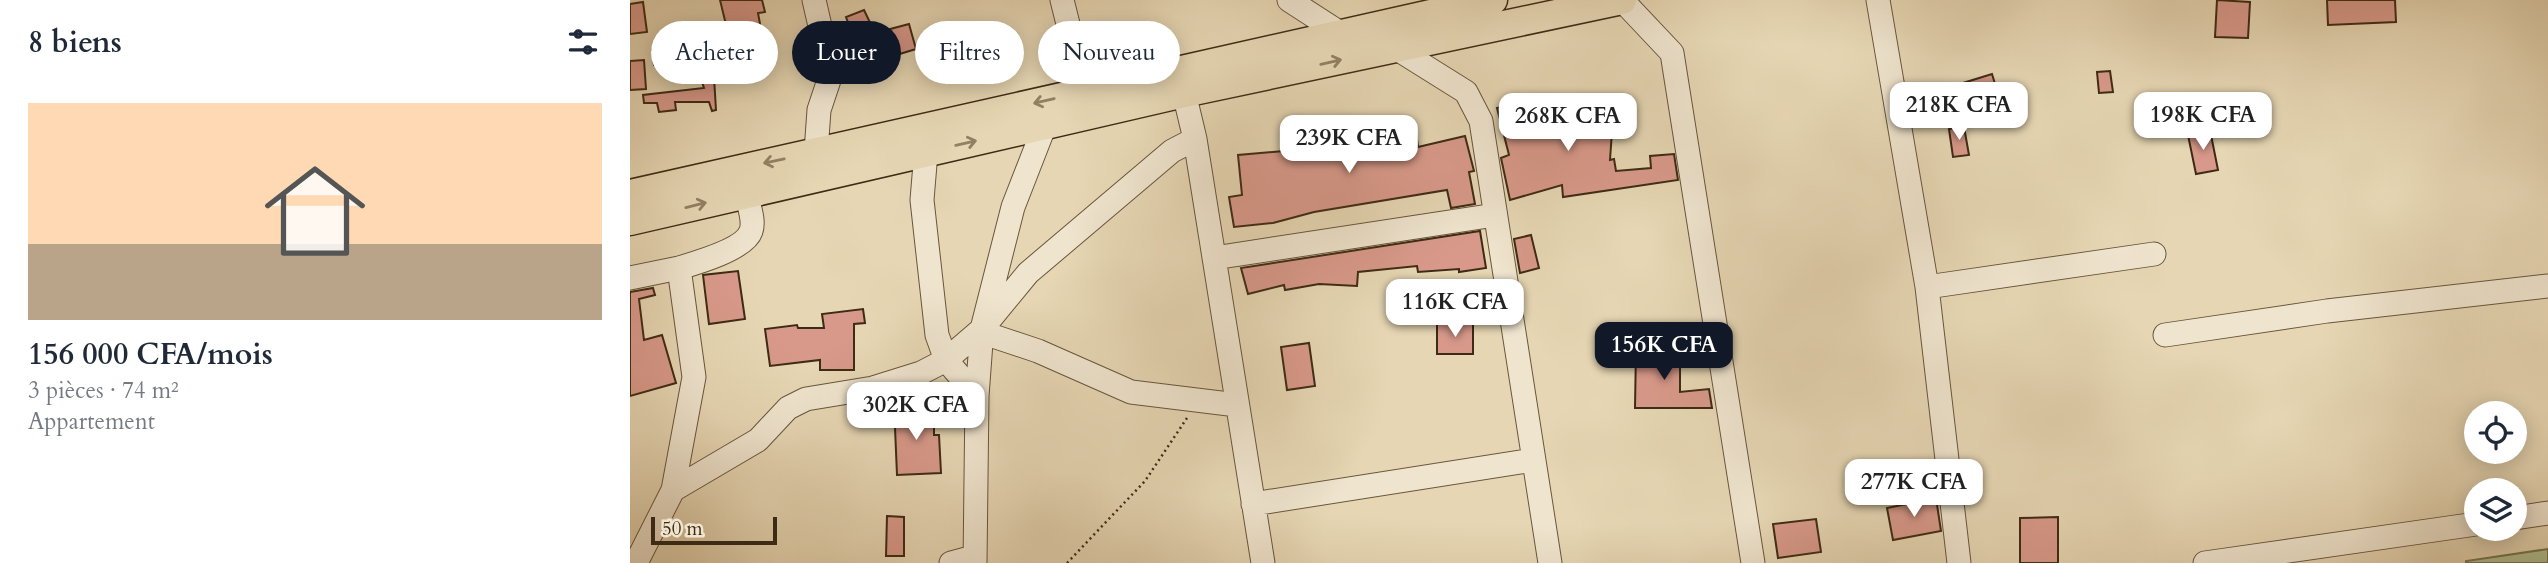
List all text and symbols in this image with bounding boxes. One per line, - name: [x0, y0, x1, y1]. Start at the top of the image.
- chip: Acheter: [651, 21, 778, 84]
- chip: Louer: [792, 21, 901, 84]
- chip: Filtres: [915, 21, 1024, 84]
- chip: Nouveau: [1038, 21, 1180, 84]
- text: 8 biens: [28, 22, 122, 63]
- icon: filters: [564, 23, 602, 61]
- one-way arrow: [1319, 55, 1342, 68]
- pin: 218K CFA: [1887, 82, 2031, 142]
- text: 218K CFA: [1906, 89, 2012, 120]
- pin: 198K CFA: [2131, 92, 2275, 152]
- pin: 268K CFA: [1496, 94, 1640, 153]
- one-way arrow: [1033, 95, 1056, 108]
- text: 198K CFA: [2150, 99, 2256, 130]
- text: 268K CFA: [1515, 100, 1621, 131]
- pin: 239K CFA: [1277, 116, 1421, 175]
- text: 239K CFA: [1296, 122, 1402, 153]
- one-way arrow: [954, 136, 977, 149]
- icon: home: [252, 148, 378, 274]
- one-way arrow: [763, 155, 786, 169]
- one-way arrow: [684, 198, 707, 211]
- pin: 116K CFA: [1383, 280, 1527, 339]
- text: 116K CFA: [1402, 286, 1508, 317]
- pin: 156K CFA: [1592, 322, 1736, 382]
- text: 156K CFA: [1611, 329, 1717, 360]
- text: 156 000 CFA/mois: [28, 334, 273, 375]
- text: 3 pièces · 74 m²: [28, 375, 179, 406]
- pin: 302K CFA: [844, 382, 988, 442]
- text: 302K CFA: [863, 389, 969, 420]
- map controls: [2464, 401, 2527, 541]
- button: locate: [2464, 401, 2527, 464]
- text: Appartement: [28, 406, 155, 437]
- pin: 277K CFA: [1842, 460, 1986, 519]
- text: 277K CFA: [1861, 466, 1967, 497]
- button: layers: [2464, 478, 2527, 541]
- scale bar: [651, 514, 777, 546]
- text: 50 m: [662, 516, 703, 542]

